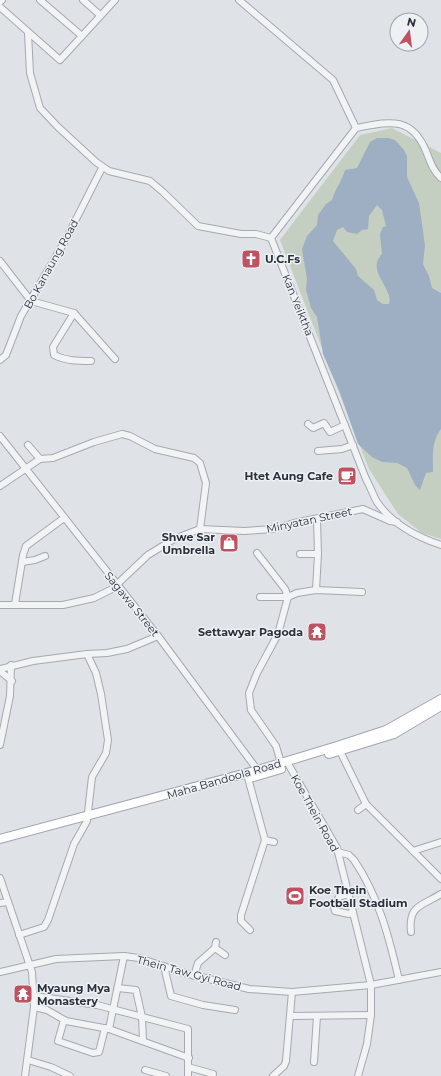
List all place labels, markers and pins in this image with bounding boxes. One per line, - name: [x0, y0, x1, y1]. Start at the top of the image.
- church icon: U.C.Fs: [240, 248, 262, 270]
- place label: U.C.Fs: [265, 252, 300, 266]
- cafe icon: Htet Aung Cafe: [336, 465, 358, 487]
- place label: Htet Aung Cafe: [245, 469, 333, 483]
- place label: Shwe Sar Umbrella: [162, 530, 215, 557]
- shop icon: Shwe Sar Umbrella: [218, 532, 240, 554]
- temple icon: Settawyar Pagoda: [306, 621, 328, 643]
- place label: Settawyar Pagoda: [198, 625, 303, 639]
- place label: Koe Thein Football Stadium: [309, 883, 408, 910]
- sports icon: Koe Thein Football Stadium: [284, 885, 306, 907]
- place label: Myaung Mya Monastery: [37, 981, 110, 1008]
- temple icon: Myaung Mya Monastery: [12, 983, 34, 1005]

